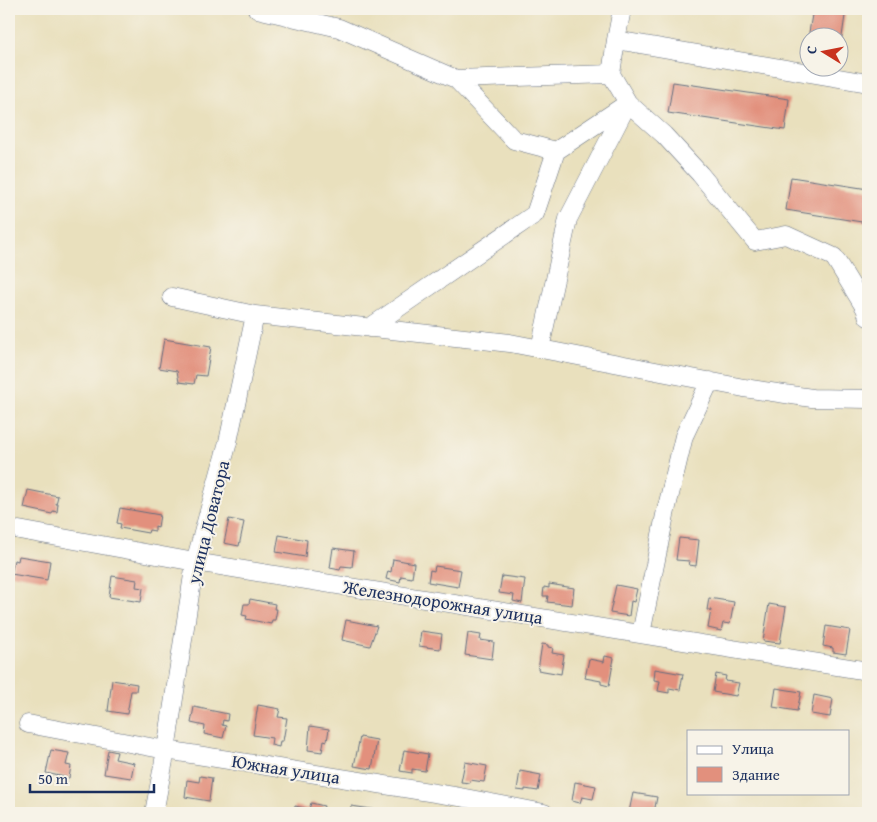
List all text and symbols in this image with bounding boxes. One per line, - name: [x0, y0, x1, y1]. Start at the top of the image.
- north arrow: [800, 28, 850, 78]
- text: С: [801, 44, 822, 55]
- street label: улица Доватора: [179, 457, 237, 588]
- street label: Железнодорожная улица: [340, 573, 545, 631]
- legend: [687, 730, 850, 794]
- text: Улица: [732, 738, 775, 759]
- street label: Южная улица: [230, 747, 342, 791]
- scale bar: [30, 762, 154, 794]
- text: Здание: [732, 764, 780, 785]
- text: 50 m: [38, 768, 69, 789]

